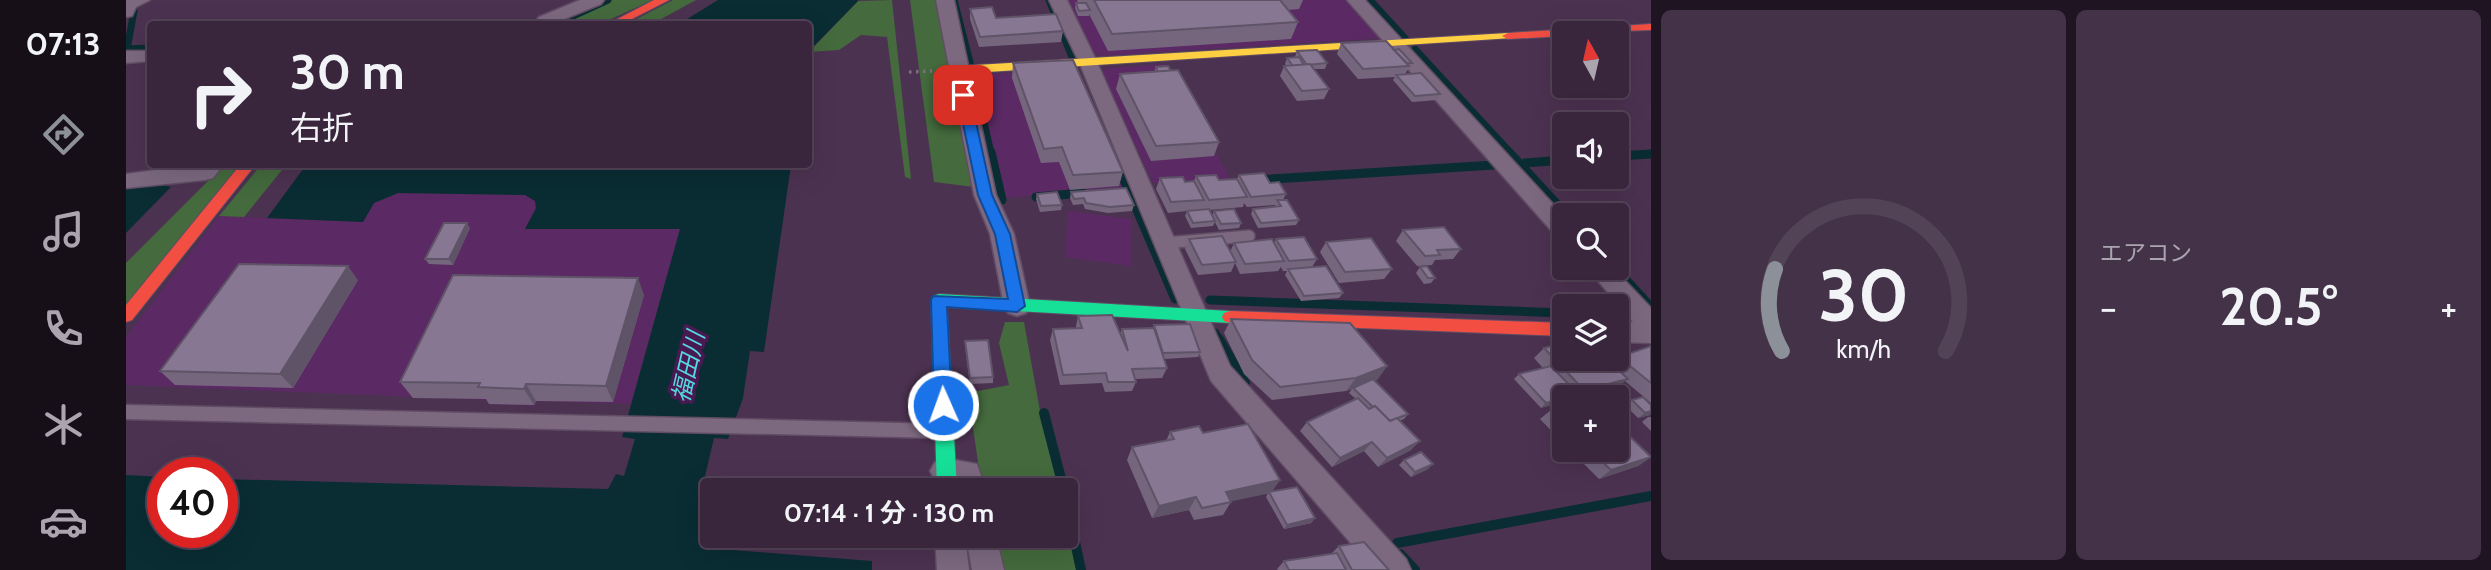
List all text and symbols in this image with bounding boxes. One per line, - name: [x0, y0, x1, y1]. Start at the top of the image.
- north arrow: [1552, 21, 1629, 98]
- map controls: [1552, 21, 1629, 462]
- text: 07:13: [25, 24, 101, 63]
- text: 30 m: [290, 42, 405, 101]
- icon: right: [175, 49, 266, 140]
- pin: [933, 65, 993, 125]
- icon: arrive: [944, 76, 982, 114]
- text: 右折: [290, 108, 354, 147]
- icon: directions: [39, 110, 88, 159]
- button: sound: [1552, 112, 1629, 189]
- button: search: [1552, 203, 1629, 280]
- icon: music: [39, 207, 88, 256]
- text: エアコン: [2100, 239, 2192, 267]
- text: 30: [1818, 251, 1909, 339]
- text: 20.5°: [2219, 275, 2338, 338]
- text: −: [2100, 284, 2117, 331]
- text: +: [2440, 284, 2457, 331]
- button: layers: [1552, 294, 1629, 371]
- icon: phone: [39, 304, 88, 353]
- water label: 福田川: [666, 326, 711, 405]
- text: km/h: [1836, 334, 1891, 364]
- position arrow: [906, 368, 980, 442]
- button: +: [1552, 385, 1629, 462]
- icon: climate: [39, 400, 88, 449]
- speed limit sign: 40: [147, 457, 238, 548]
- icon: car: [39, 497, 88, 546]
- text: 07:14 · 1 分 · 130 m: [784, 497, 994, 529]

